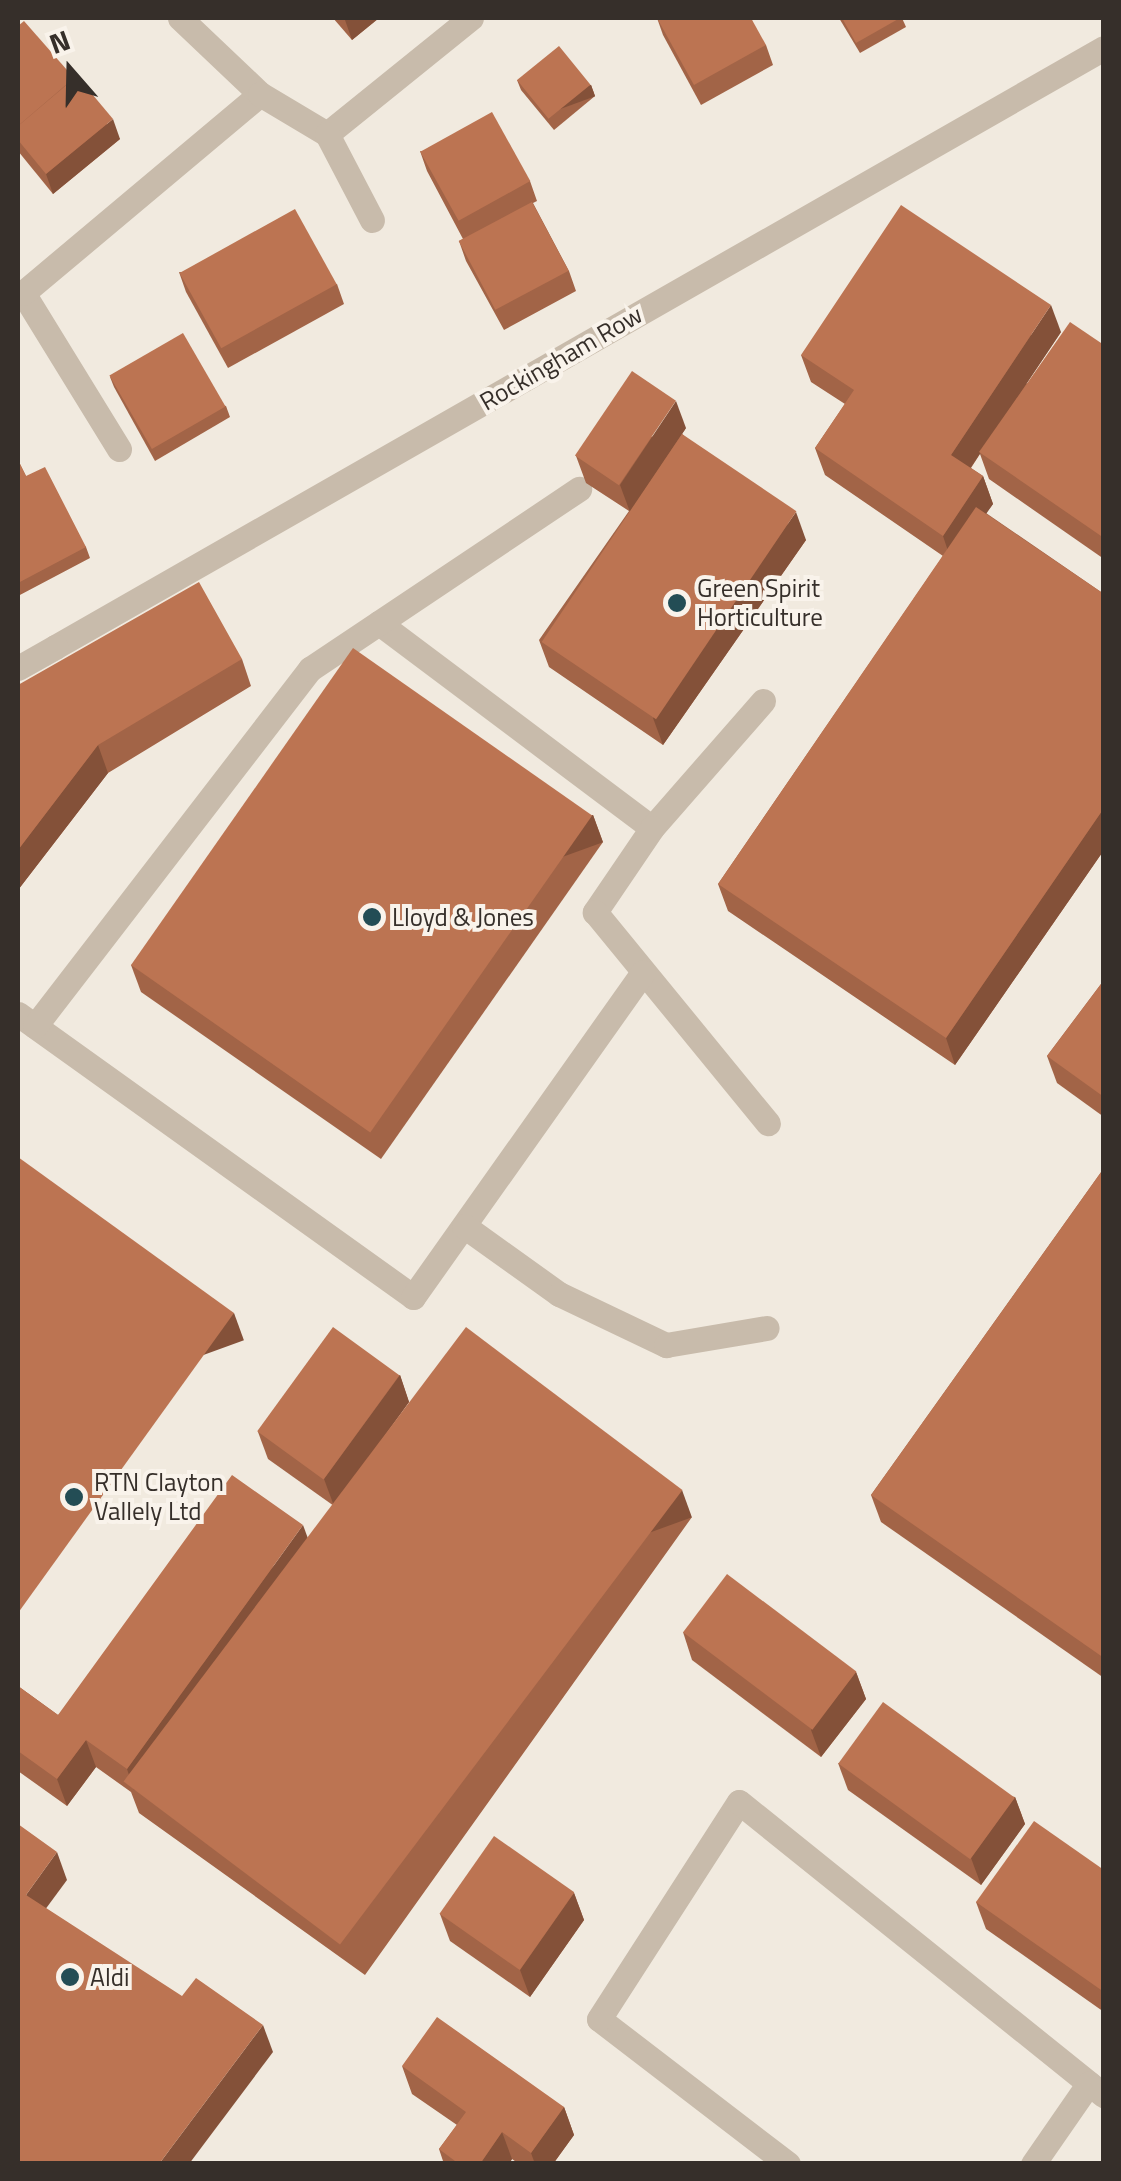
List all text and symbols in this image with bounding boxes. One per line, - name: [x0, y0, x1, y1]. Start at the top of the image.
- text: N: [43, 18, 76, 65]
- north arrow: [20, 20, 120, 120]
- street label: Rockingham Row: [474, 299, 648, 417]
- place label: Green Spirit Horticulture: [697, 574, 823, 633]
- marker: Green Spirit Horticulture: [666, 592, 688, 614]
- place label: Lloyd & Jones: [392, 902, 534, 932]
- marker: Lloyd & Jones: [361, 906, 383, 928]
- place label: RTN Clayton Vallely Ltd: [94, 1468, 224, 1527]
- marker: RTN Clayton Vallely Ltd: [63, 1486, 85, 1508]
- place label: Aldi: [90, 1962, 129, 1992]
- marker: Aldi: [59, 1966, 81, 1988]

